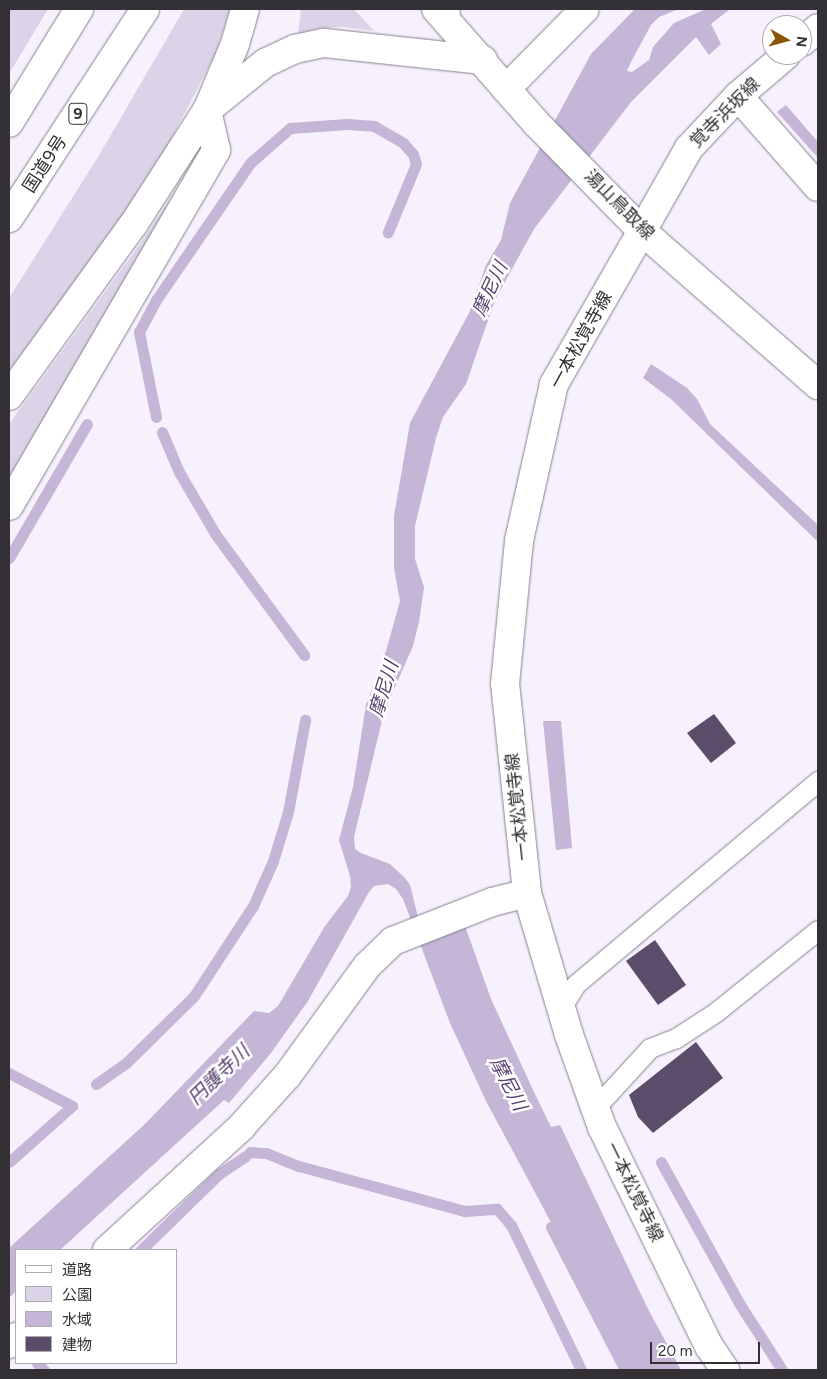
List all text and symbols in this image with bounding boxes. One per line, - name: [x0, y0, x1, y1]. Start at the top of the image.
- north arrow: [762, 15, 812, 65]
- text: N: [792, 35, 810, 48]
- street label: 覚寺浜坂線: [686, 74, 764, 152]
- road number: 9: [68, 100, 88, 128]
- street label: 国道9号: [18, 131, 72, 197]
- street label: 湯山鳥取線: [580, 166, 658, 244]
- water label: 摩尼川: [468, 258, 512, 320]
- street label: 一本松覚寺線: [545, 288, 617, 392]
- water label: 摩尼川: [365, 658, 403, 720]
- street label: 一本松覚寺線: [502, 752, 534, 862]
- water label: 円護寺川: [184, 1040, 254, 1110]
- water label: 摩尼川: [485, 1053, 531, 1115]
- street label: 一本松覚寺線: [601, 1139, 667, 1245]
- legend: [15, 1249, 178, 1364]
- text: 道路: [62, 1261, 92, 1279]
- text: 公園: [62, 1286, 92, 1304]
- text: 水域: [62, 1311, 92, 1329]
- scale bar: [652, 1332, 762, 1364]
- text: 建物: [62, 1336, 92, 1354]
- text: 20 m: [658, 1342, 692, 1360]

